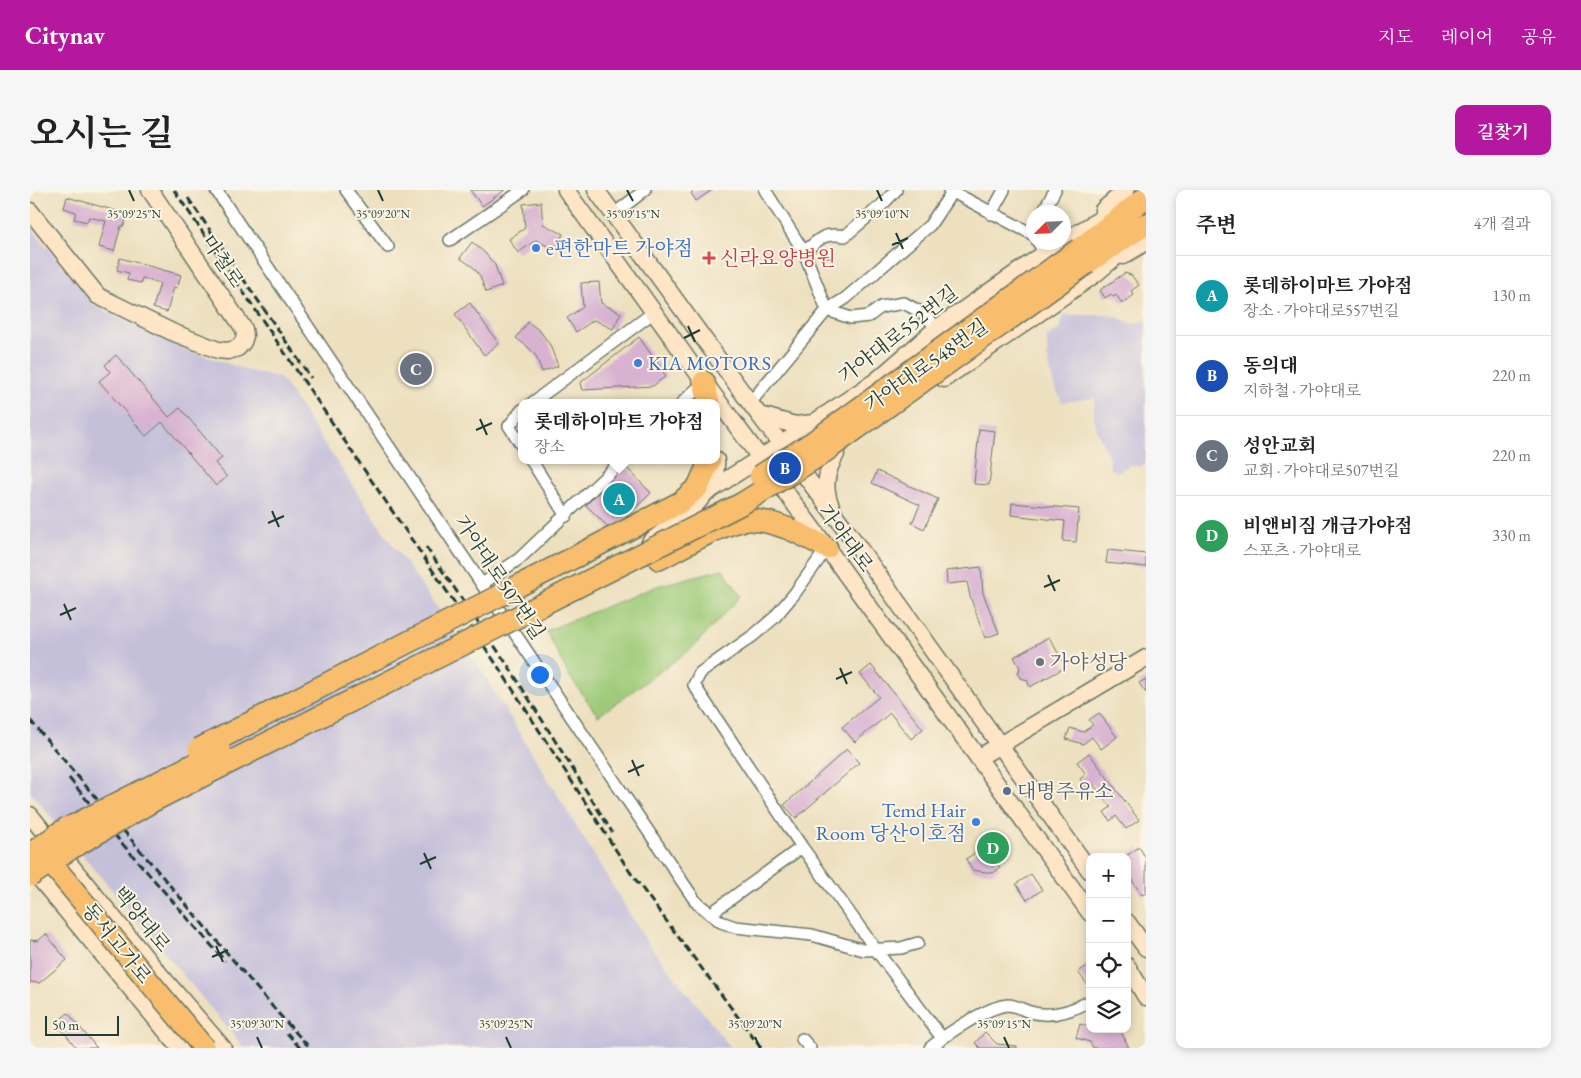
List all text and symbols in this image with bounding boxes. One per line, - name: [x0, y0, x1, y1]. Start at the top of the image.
- text: Citynav: [25, 20, 105, 51]
- text: 지도: [1378, 25, 1413, 48]
- text: 레이어: [1441, 25, 1493, 48]
- text: 공유: [1521, 25, 1556, 48]
- button: 길찾기: [1455, 105, 1551, 155]
- text: 오시는 길: [30, 110, 174, 155]
- north arrow: [1026, 205, 1071, 250]
- text: 35°09'25"N: [107, 206, 161, 222]
- text: 35°09'20"N: [356, 206, 410, 222]
- text: 35°09'15"N: [606, 206, 660, 222]
- text: 35°09'10"N: [855, 206, 909, 222]
- text: 주변: [1196, 211, 1237, 238]
- text: 4개 결과: [1474, 213, 1531, 234]
- street label: 마철로: [196, 230, 250, 292]
- place label: e편한마트 가야점: [546, 235, 693, 261]
- marker: e편한마트 가야점: [530, 242, 542, 254]
- place label: 신라요양병원: [720, 245, 836, 271]
- marker: 신라요양병원: [702, 251, 716, 265]
- text: 롯데하이마트 가야점: [1243, 273, 1413, 298]
- street label: 가야대로552번길: [833, 279, 963, 389]
- text: A: [1206, 285, 1218, 306]
- text: 130 m: [1492, 285, 1531, 306]
- text: 장소 · 가야대로557번길: [1243, 300, 1399, 321]
- street label: 가야대로548번길: [859, 313, 993, 417]
- pin: C: [400, 350, 432, 388]
- place label: KIA MOTORS: [648, 350, 771, 376]
- text: 동의대: [1243, 353, 1298, 378]
- marker: KIA MOTORS: [632, 357, 644, 369]
- text: B: [1207, 365, 1217, 386]
- text: 220 m: [1492, 365, 1531, 386]
- text: 지하철 · 가야대로: [1243, 380, 1361, 401]
- popup: [518, 399, 720, 464]
- text: 롯데하이마트 가야점: [534, 409, 704, 434]
- text: 성안교회: [1243, 433, 1316, 458]
- text: 장소: [534, 436, 565, 457]
- text: C: [1206, 445, 1218, 466]
- text: 220 m: [1492, 445, 1531, 466]
- pin: B: [769, 449, 801, 487]
- text: 교회 · 가야대로507번길: [1243, 460, 1399, 481]
- pin: A: [603, 480, 635, 518]
- street label: 가야대로: [813, 499, 879, 577]
- street label: 가야대로507번길: [449, 510, 551, 644]
- text: 비앤비짐 개금가야점: [1243, 513, 1413, 538]
- text: D: [1206, 525, 1218, 546]
- text: 330 m: [1492, 525, 1531, 546]
- text: 스포츠 · 가야대로: [1243, 540, 1361, 561]
- place label: 가야성당: [1050, 649, 1128, 675]
- marker: 가야성당: [1034, 656, 1046, 668]
- your location: [527, 662, 553, 688]
- place label: 대명주유소: [1017, 778, 1114, 804]
- marker: 대명주유소: [1001, 785, 1013, 797]
- place label: Temd Hair Room 당산이호점: [816, 797, 966, 846]
- marker: Temd Hair Room 당산이호점: [970, 816, 982, 828]
- pin: D: [977, 829, 1009, 867]
- map controls: [1086, 853, 1131, 1033]
- button: +: [1086, 853, 1131, 898]
- street label: 백양대로: [108, 881, 176, 957]
- street label: 동서고가로: [76, 897, 158, 989]
- button: −: [1086, 898, 1131, 943]
- button: locate: [1086, 943, 1131, 988]
- button: layers: [1086, 988, 1131, 1033]
- scale bar: [45, 1013, 119, 1036]
- text: 50 m: [52, 1016, 79, 1034]
- text: 35°09'30"N: [230, 1016, 284, 1032]
- text: 35°09'25"N: [479, 1016, 533, 1032]
- text: 35°09'20"N: [728, 1016, 782, 1032]
- text: 35°09'15"N: [977, 1016, 1031, 1032]

